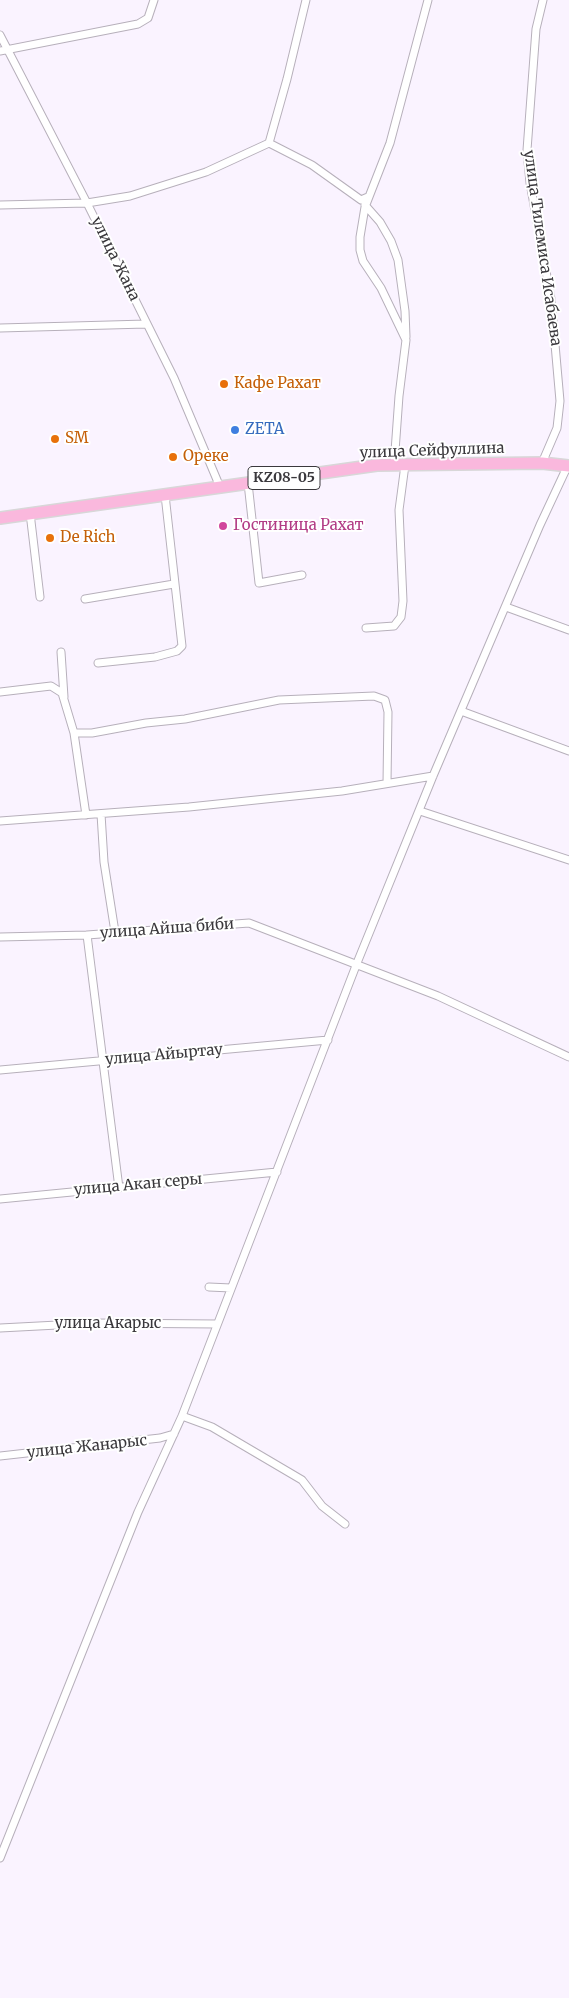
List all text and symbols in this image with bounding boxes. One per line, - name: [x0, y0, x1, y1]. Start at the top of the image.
- street label: улица Тилемиса Исабаева: [519, 149, 565, 347]
- street label: улица Жана: [87, 214, 143, 304]
- place label: Кафе Рахат: [234, 375, 321, 393]
- marker: Кафе Рахат: [218, 378, 230, 390]
- place label: ZETA: [245, 421, 284, 439]
- marker: ZETA: [229, 424, 241, 436]
- place label: SM: [65, 430, 89, 448]
- marker: SM: [49, 433, 61, 445]
- street label: улица Сейфуллина: [359, 439, 505, 463]
- place label: Ореке: [183, 448, 228, 466]
- marker: Ореке: [167, 451, 179, 463]
- road number: KZ08-05: [248, 466, 320, 489]
- place label: Гостиница Рахат: [233, 517, 364, 535]
- marker: Гостиница Рахат: [217, 520, 229, 532]
- place label: De Rich: [60, 529, 116, 547]
- marker: De Rich: [44, 532, 56, 544]
- street label: улица Айша биби: [99, 915, 235, 943]
- street label: улица Айыртау: [104, 1041, 224, 1069]
- street label: улица Акан серы: [73, 1170, 203, 1200]
- street label: улица Акарыс: [55, 1315, 161, 1333]
- street label: улица Жанарыс: [26, 1432, 148, 1462]

